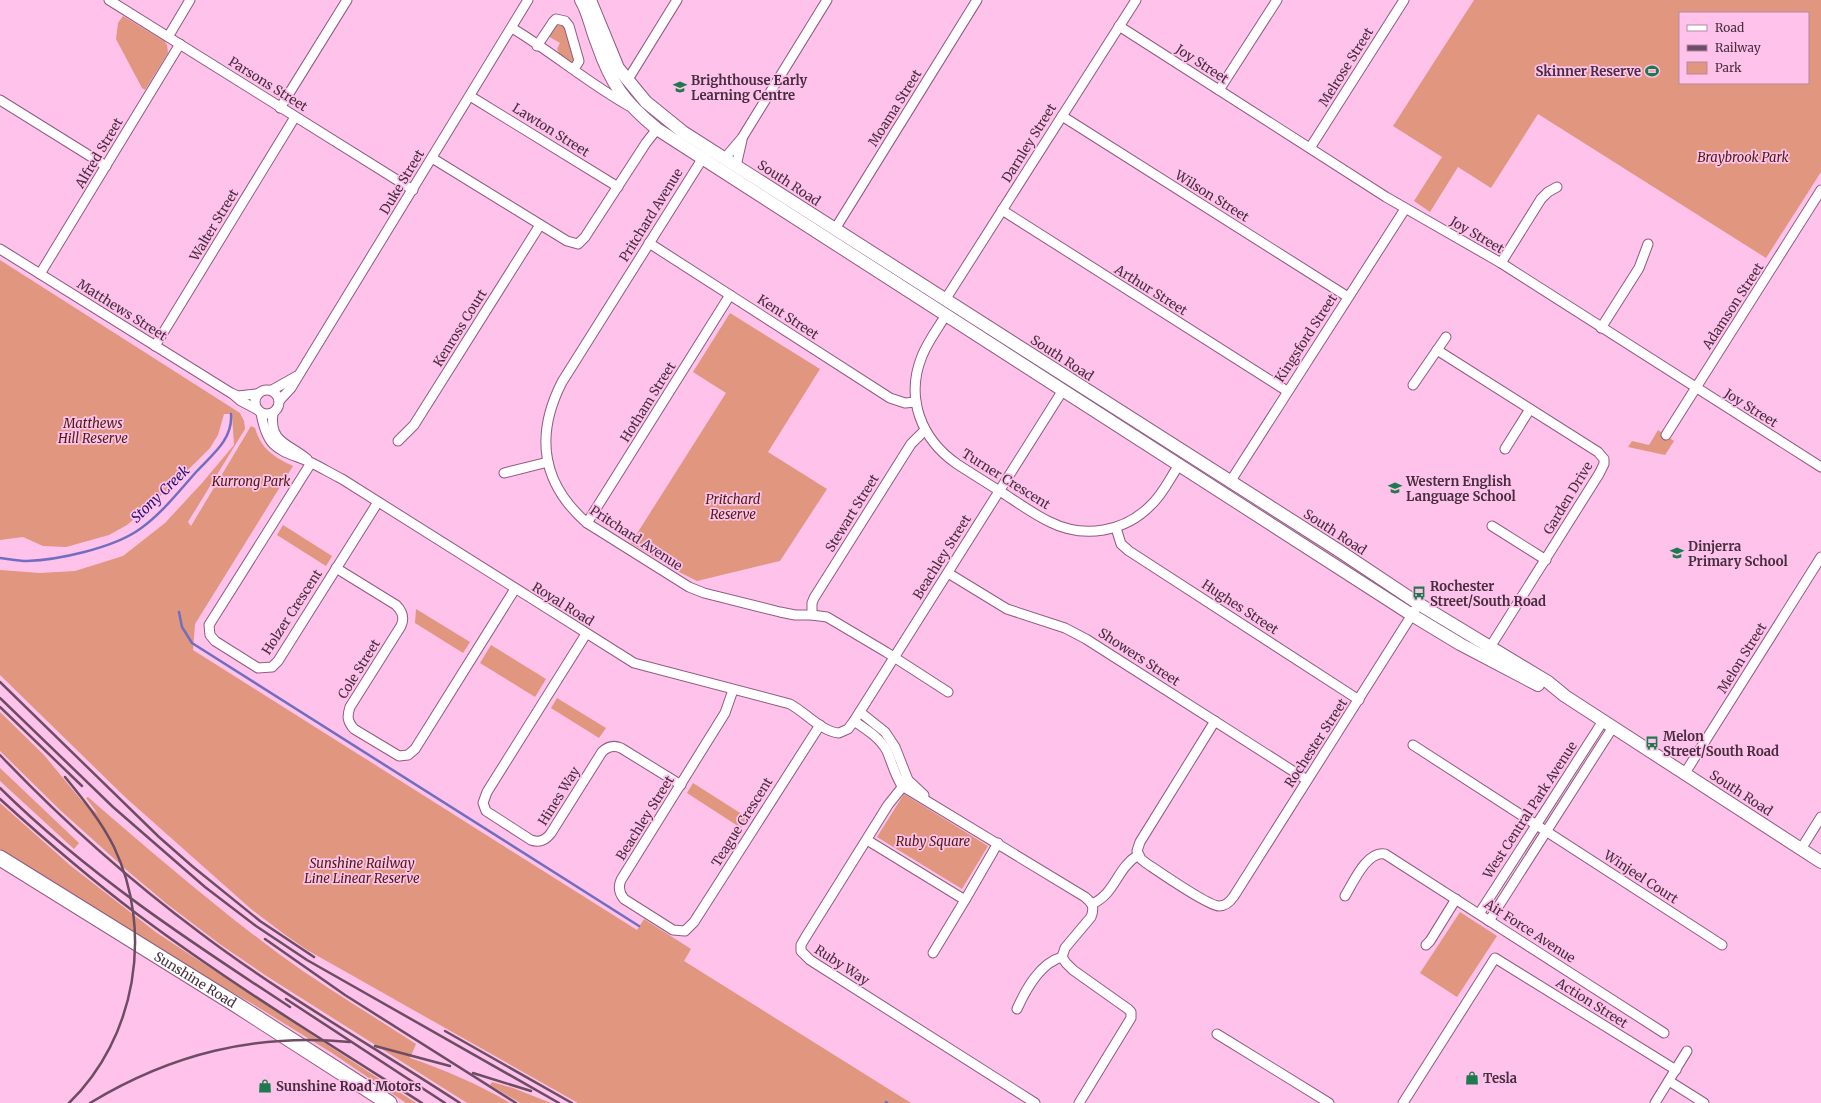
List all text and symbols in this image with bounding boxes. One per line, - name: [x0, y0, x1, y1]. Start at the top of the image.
- legend: [1679, 12, 1809, 84]
- text: Road: [1715, 20, 1744, 35]
- street label: Melrose Street: [1315, 24, 1377, 110]
- street label: Joy Street: [1171, 40, 1232, 87]
- text: Railway: [1715, 40, 1761, 55]
- street label: Parsons Street: [225, 53, 311, 115]
- text: Park: [1715, 60, 1742, 75]
- place label: Skinner Reserve: [1536, 63, 1641, 80]
- sports icon: Skinner Reserve: [1644, 63, 1660, 79]
- street label: Moama Street: [865, 66, 925, 150]
- place label: Brighthouse Early Learning Centre: [691, 72, 807, 104]
- school or university icon: Brighthouse Early Learning Centre: [672, 79, 688, 95]
- street label: Lawton Street: [509, 100, 593, 160]
- street label: Darnley Street: [998, 100, 1060, 186]
- street label: Alfred Street: [71, 115, 127, 192]
- street label: Duke Street: [376, 146, 428, 218]
- park label: Braybrook Park: [1697, 149, 1789, 166]
- street label: South Road: [754, 156, 824, 210]
- street label: Pritchard Avenue: [615, 165, 687, 265]
- street label: Wilson Street: [1171, 166, 1252, 225]
- street label: Walter Street: [185, 186, 242, 265]
- street label: Joy Street: [1446, 212, 1507, 257]
- street label: Arthur Street: [1111, 260, 1191, 319]
- street label: Adamson Street: [1698, 260, 1767, 353]
- street label: Matthews Street: [74, 275, 170, 345]
- street label: Kenross Court: [429, 286, 491, 370]
- street label: Kent Street: [754, 291, 822, 343]
- street label: Kingsford Street: [1271, 291, 1341, 385]
- street label: South Road: [1027, 331, 1097, 385]
- street label: Hotham Street: [617, 359, 679, 445]
- street label: Joy Street: [1720, 384, 1781, 431]
- park label: Matthews Hill Reserve: [57, 415, 128, 447]
- street label: Turner Crescent: [959, 445, 1053, 513]
- street label: Garden Drive: [1540, 458, 1597, 538]
- water label: Stony Creek: [127, 461, 193, 526]
- street label: Stewart Street: [821, 471, 883, 555]
- park label: Kurrong Park: [211, 473, 290, 490]
- place label: Western English Language School: [1405, 473, 1516, 505]
- school or university icon: Western English Language School: [1387, 480, 1403, 496]
- park label: Pritchard Reserve: [706, 491, 761, 523]
- street label: Pritchard Avenue: [587, 502, 686, 574]
- street label: South Road: [1300, 505, 1370, 559]
- street label: Beachley Street: [909, 512, 975, 602]
- place label: Dinjerra Primary School: [1688, 538, 1788, 570]
- school or university icon: Dinjerra Primary School: [1669, 545, 1685, 561]
- street label: Holzer Crescent: [258, 566, 326, 658]
- street label: Hughes Street: [1198, 576, 1282, 638]
- street label: Royal Road: [529, 578, 597, 630]
- place label: Rochester Street/South Road: [1430, 578, 1546, 610]
- bus stop icon: Rochester Street/South Road: [1411, 585, 1427, 601]
- street label: Melon Street: [1714, 620, 1770, 696]
- street label: Showers Street: [1095, 624, 1183, 690]
- street label: Cole Street: [334, 636, 384, 702]
- street label: Rochester Street: [1281, 695, 1351, 791]
- place label: Melon Street/South Road: [1663, 728, 1779, 760]
- bus stop icon: Melon Street/South Road: [1644, 735, 1660, 751]
- street label: West Central Park Avenue: [1479, 738, 1581, 883]
- street label: Hines Way: [534, 763, 584, 829]
- street label: South Road: [1706, 766, 1776, 820]
- street label: Beachley Street: [612, 773, 678, 863]
- street label: Teague Crescent: [708, 774, 776, 870]
- park label: Ruby Square: [896, 833, 971, 850]
- street label: Winjeel Court: [1600, 846, 1681, 907]
- park label: Sunshine Railway Line Linear Reserve: [304, 855, 420, 887]
- street label: Air Force Avenue: [1481, 895, 1579, 967]
- street label: Ruby Way: [811, 941, 873, 989]
- street label: Sunshine Road: [151, 948, 240, 1011]
- street label: Action Street: [1552, 974, 1631, 1032]
- shop icon: Tesla: [1464, 1070, 1480, 1086]
- place label: Tesla: [1483, 1070, 1517, 1087]
- shop icon: Sunshine Road Motors: [257, 1078, 273, 1094]
- place label: Sunshine Road Motors: [276, 1078, 421, 1095]

